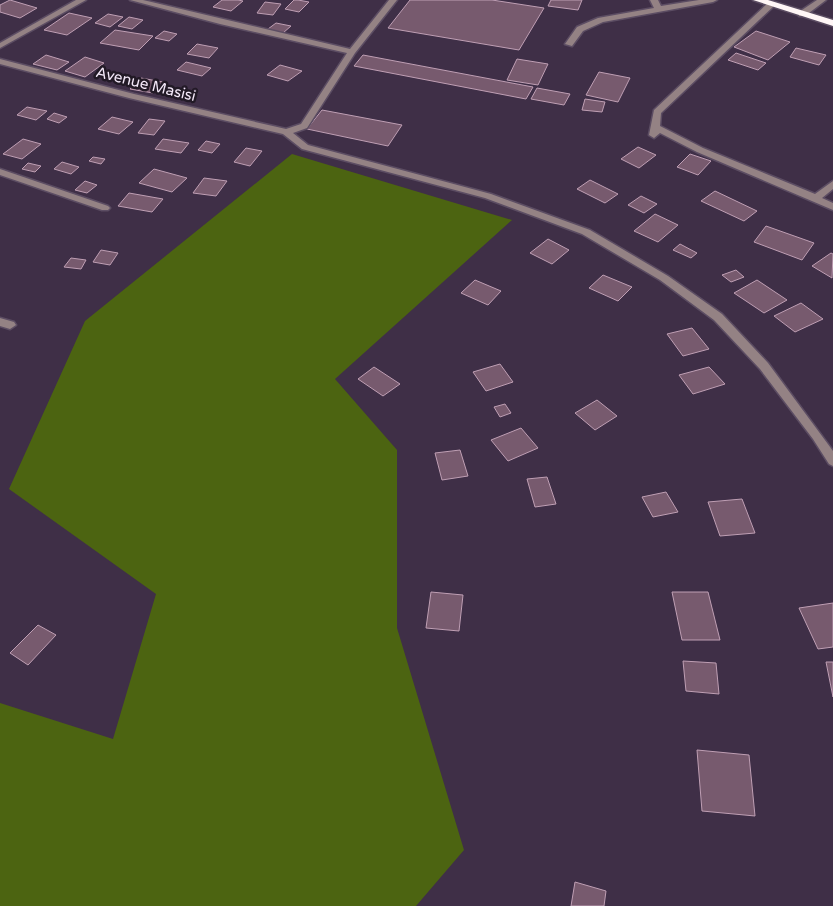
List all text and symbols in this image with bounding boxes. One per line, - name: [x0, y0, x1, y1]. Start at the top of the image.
- street label: Avenue Masisi: [94, 63, 198, 105]

